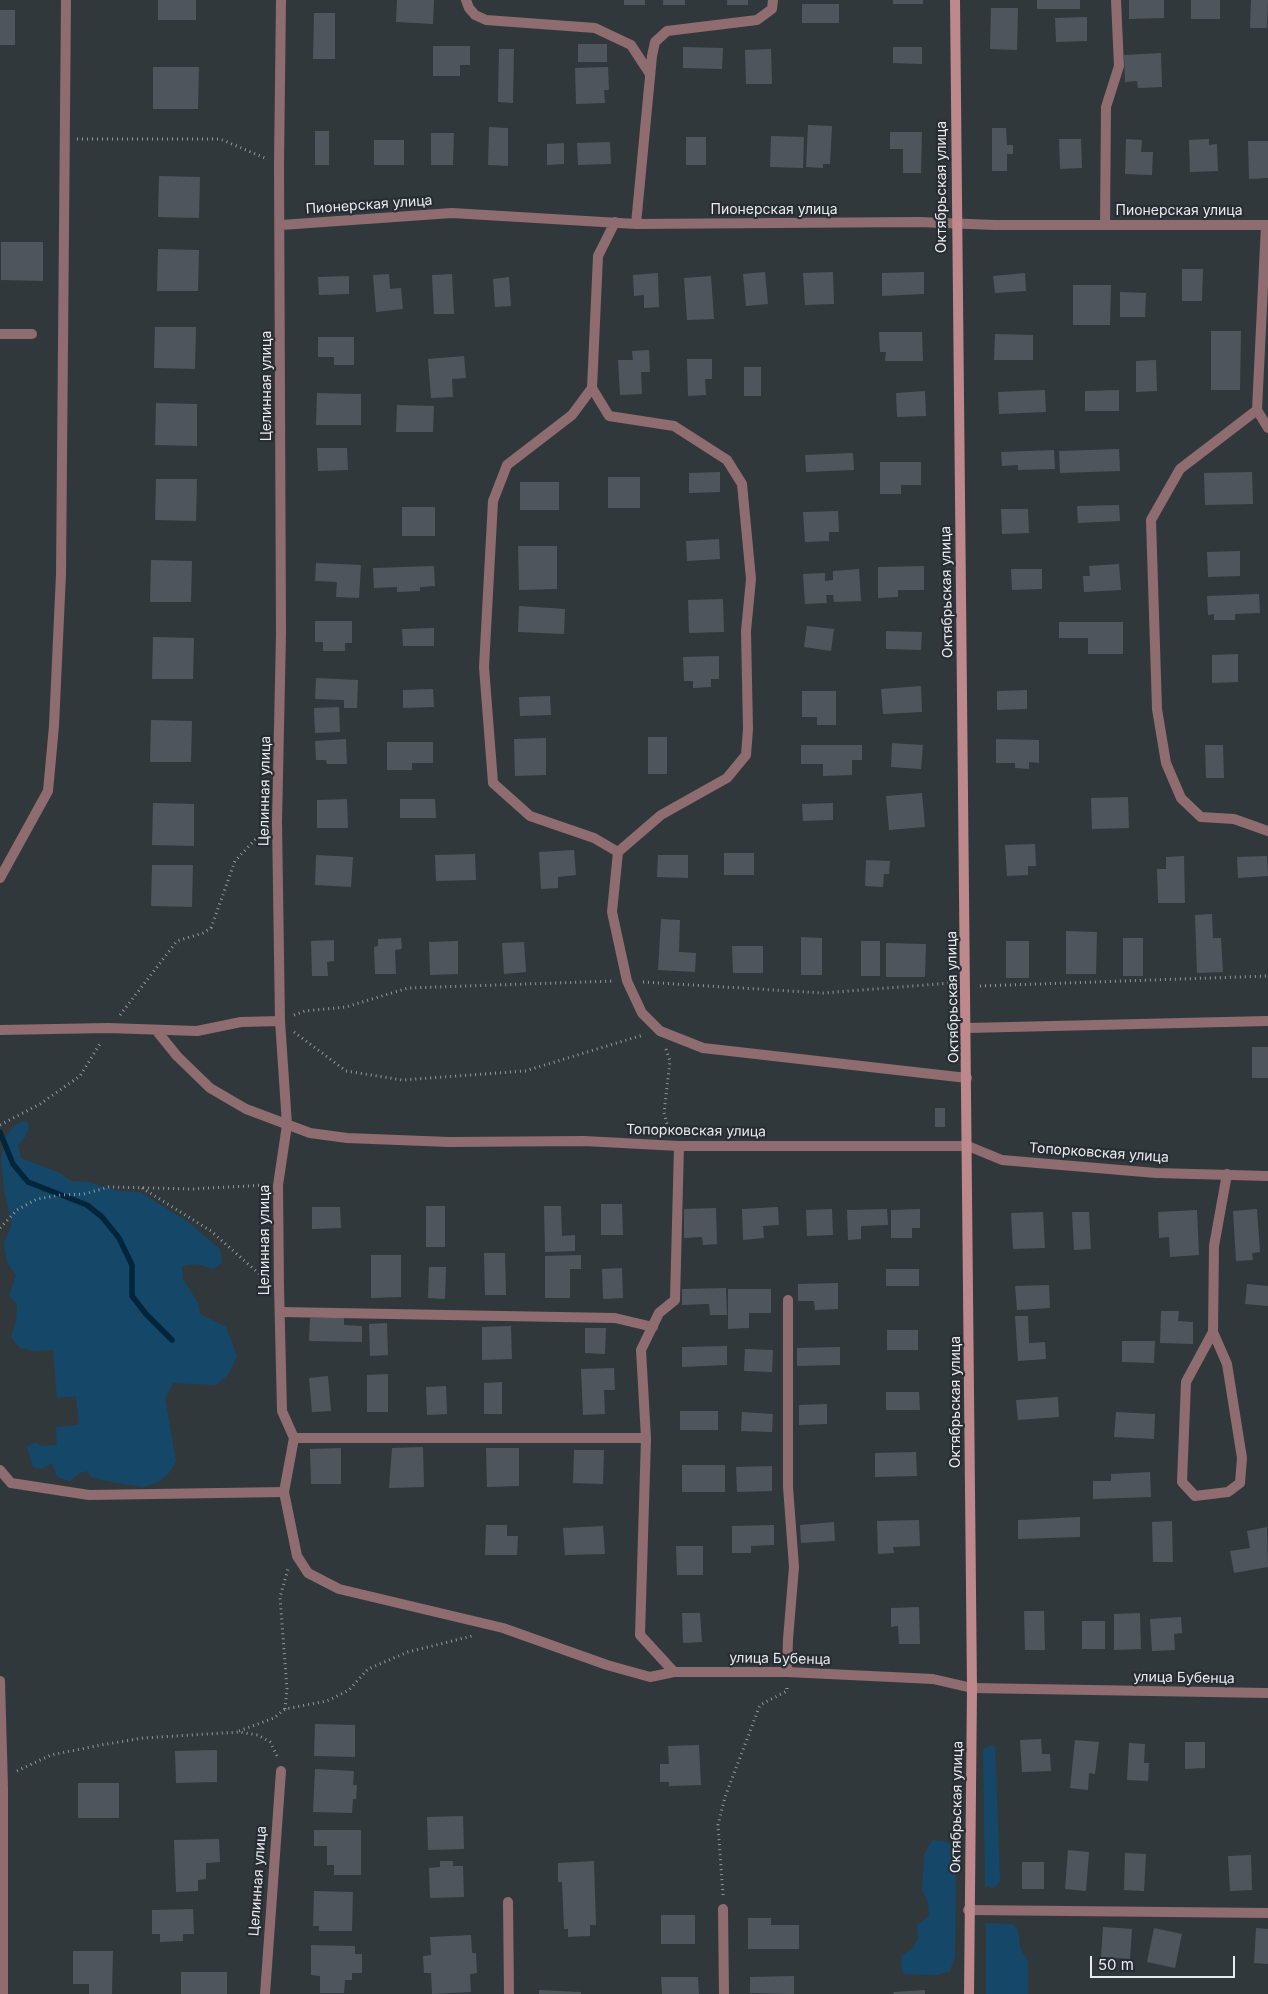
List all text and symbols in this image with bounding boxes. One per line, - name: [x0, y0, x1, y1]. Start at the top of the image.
- street label: Октябрьская улица: [934, 121, 950, 253]
- street label: Пионерская улица: [305, 192, 433, 218]
- street label: Пионерская улица: [710, 202, 838, 218]
- street label: Пионерская улица: [1115, 203, 1243, 219]
- street label: Целинная улица: [259, 331, 275, 441]
- street label: Октябрьская улица: [937, 526, 957, 658]
- street label: Целинная улица: [256, 736, 274, 846]
- street label: Октябрьская улица: [943, 931, 963, 1063]
- street label: Топорковская улица: [626, 1121, 766, 1141]
- street label: Топорковская улица: [1029, 1140, 1169, 1166]
- street label: Целинная улица: [257, 1185, 273, 1295]
- street label: Октябрьская улица: [948, 1336, 964, 1468]
- street label: улица Бубенца: [729, 1650, 831, 1668]
- street label: улица Бубенца: [1133, 1669, 1235, 1687]
- street label: Октябрьская улица: [947, 1741, 967, 1873]
- street label: Целинная улица: [246, 1825, 270, 1937]
- scale bar: [1093, 1946, 1238, 1978]
- text: 50 m: [1098, 1955, 1134, 1974]

